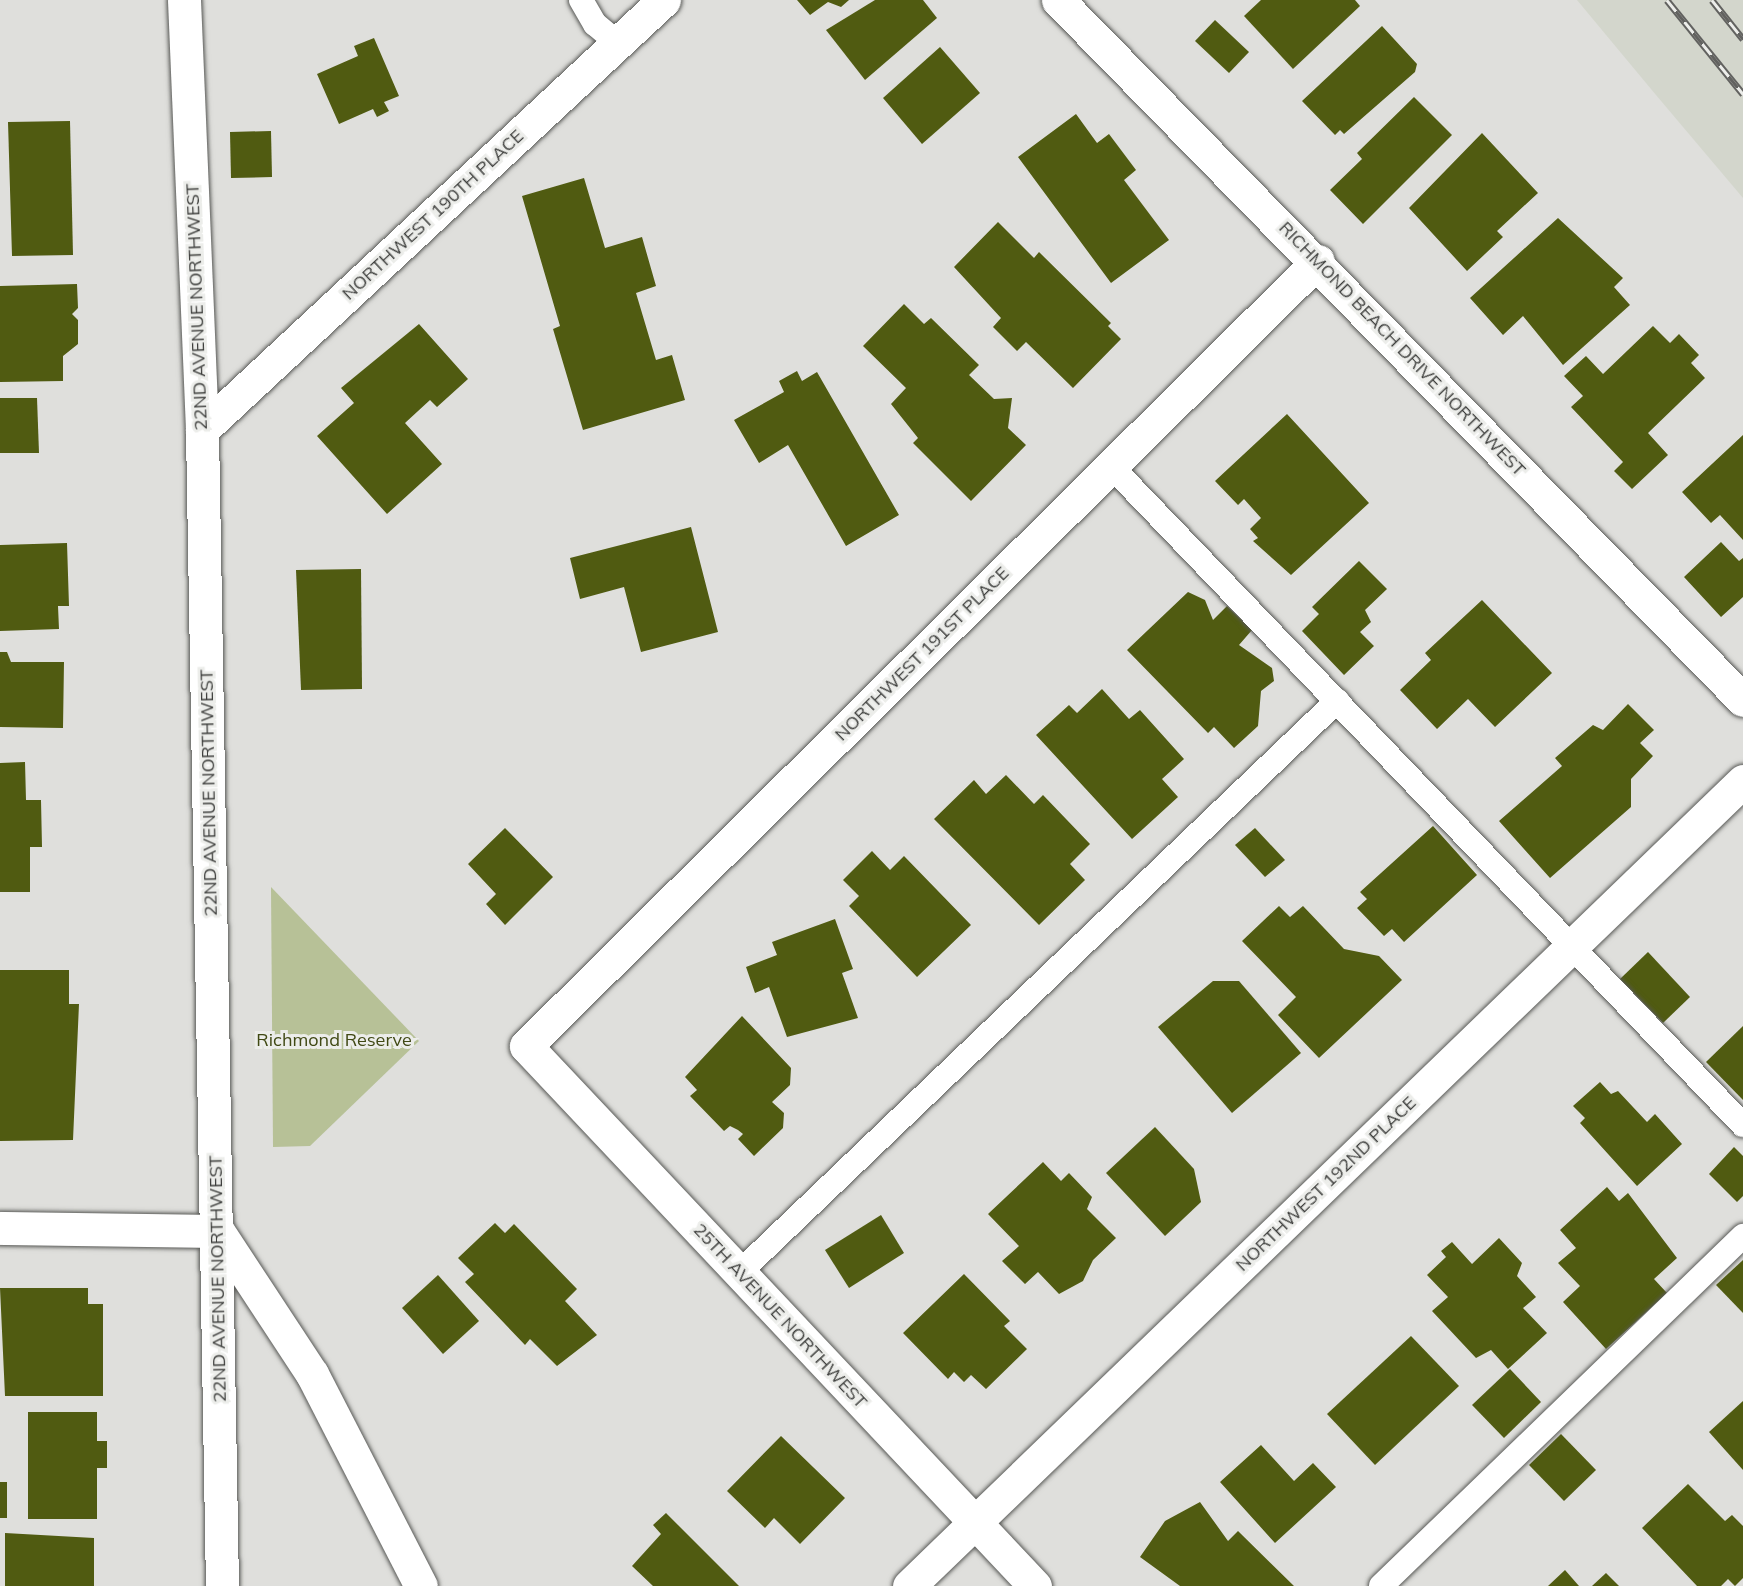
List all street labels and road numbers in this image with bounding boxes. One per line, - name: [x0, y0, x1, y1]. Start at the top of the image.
- street label: NORTHWEST 190TH PLACE: [338, 125, 528, 305]
- street label: 22ND AVENUE NORTHWEST: [182, 183, 212, 431]
- street label: RICHMOND BEACH DRIVE NORTHWEST: [1274, 217, 1530, 481]
- street label: NORTHWEST 191ST PLACE: [831, 563, 1013, 745]
- street label: 22ND AVENUE NORTHWEST: [196, 669, 222, 917]
- street label: NORTHWEST 192ND PLACE: [1231, 1092, 1421, 1276]
- street label: 22ND AVENUE NORTHWEST: [205, 1155, 231, 1403]
- street label: 25TH AVENUE NORTHWEST: [689, 1219, 871, 1413]

